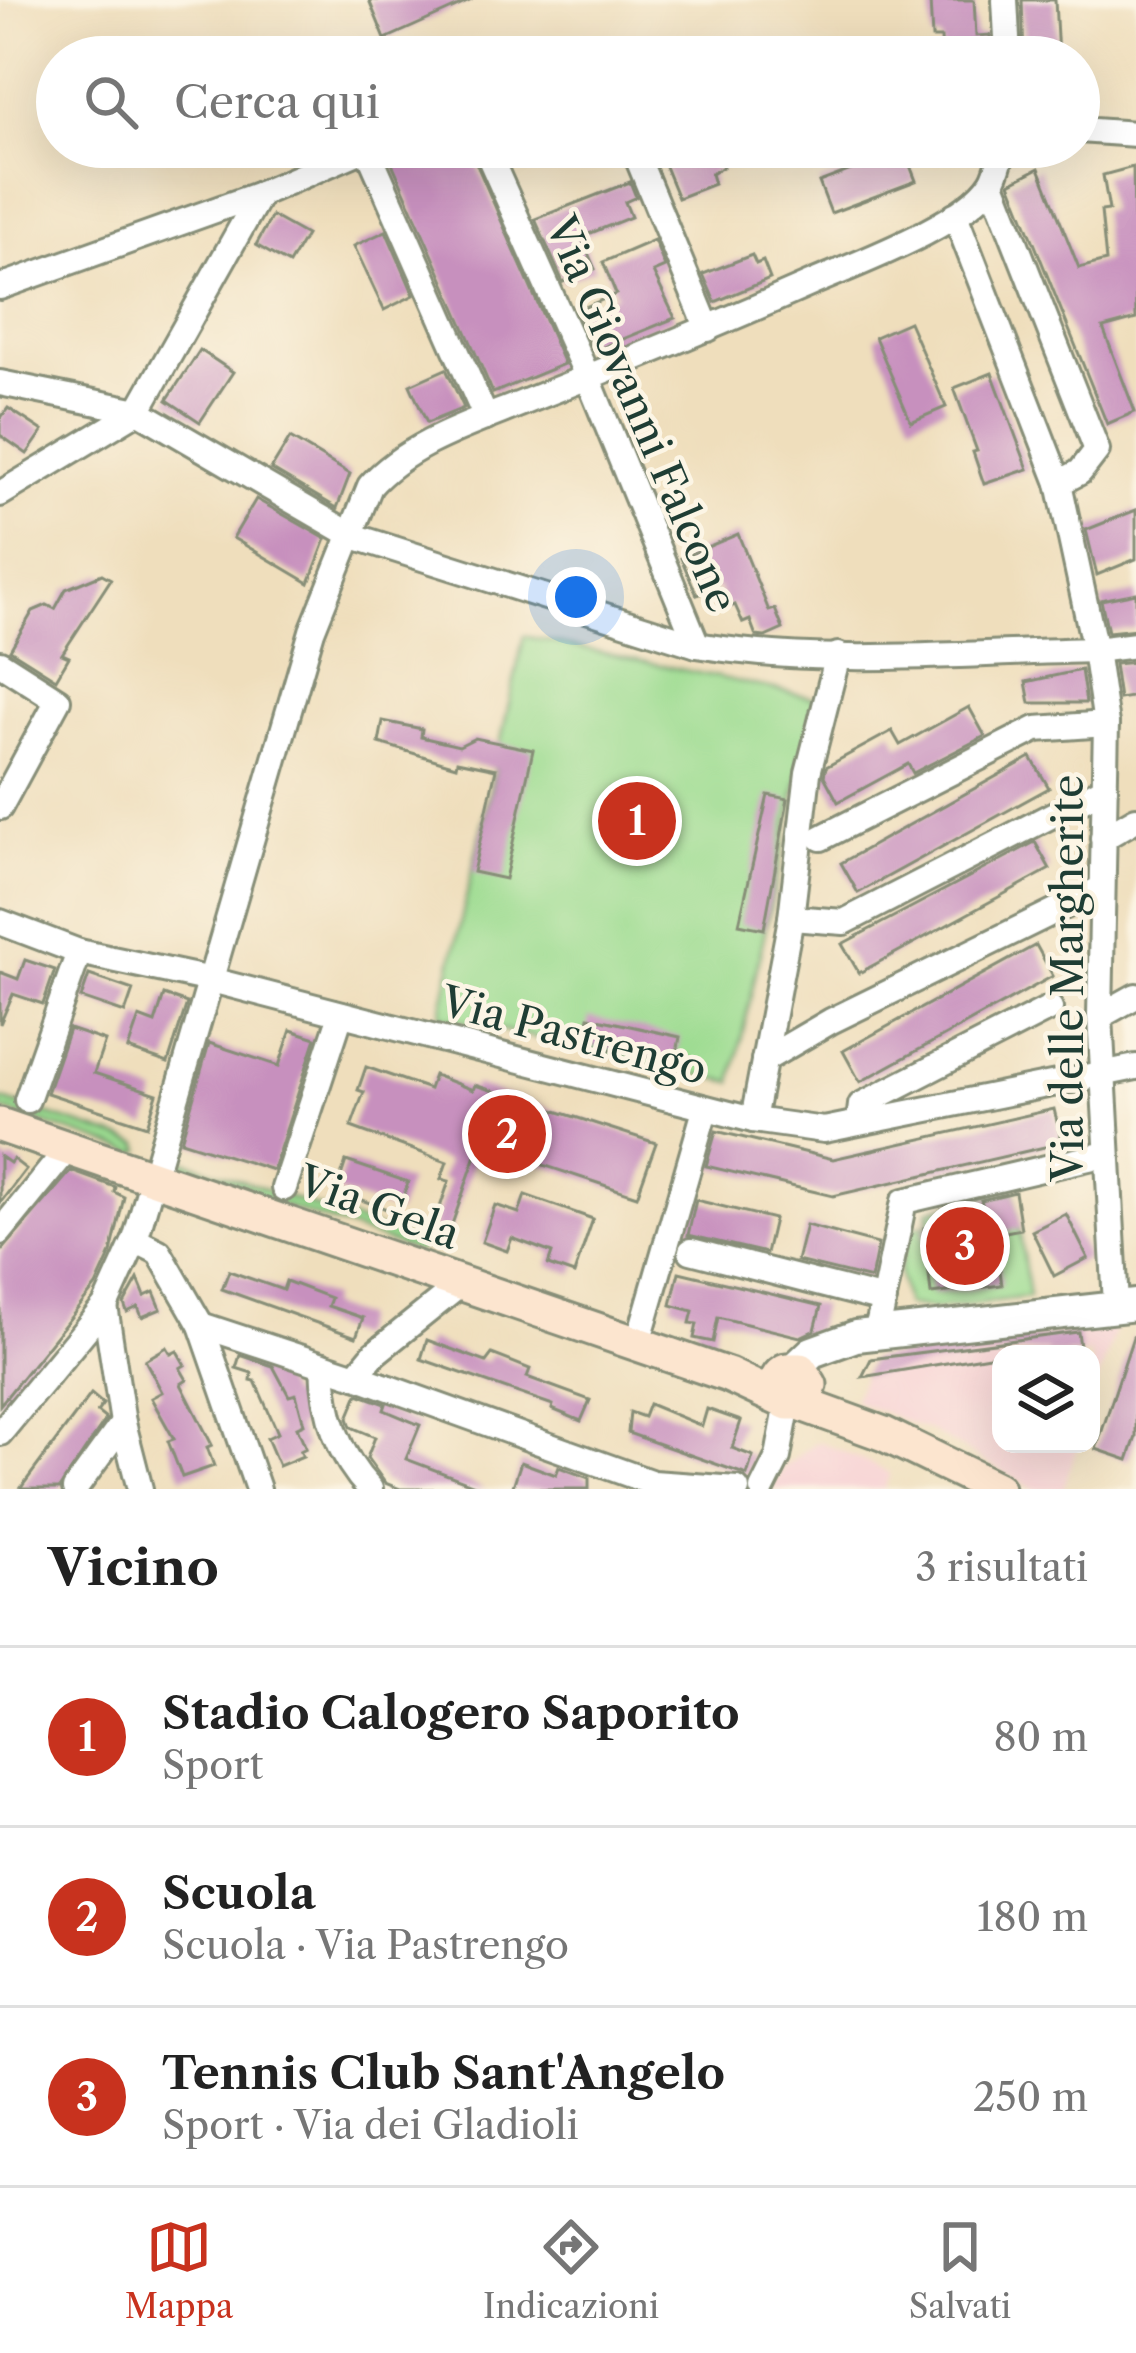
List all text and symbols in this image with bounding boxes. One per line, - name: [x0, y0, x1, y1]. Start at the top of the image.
- search box: [36, 36, 1100, 168]
- icon: search: [78, 69, 144, 135]
- text: Cerca qui: [174, 74, 380, 130]
- street label: Via Giovanni Falcone: [535, 207, 749, 620]
- your location: [546, 567, 606, 627]
- street label: Via delle Margherite: [1042, 774, 1094, 1183]
- pin: 1: [598, 776, 676, 866]
- street label: Via Pastrengo: [435, 974, 712, 1095]
- pin: 2: [468, 1089, 546, 1179]
- street label: Via Gela: [290, 1154, 468, 1260]
- pin: 3: [926, 1201, 1004, 1291]
- map controls: [992, 1345, 1100, 1453]
- button: layers: [992, 1345, 1100, 1453]
- text: Vicino: [48, 1536, 219, 1598]
- text: 3 risultati: [915, 1543, 1088, 1591]
- text: Stadio Calogero Saporito: [162, 1685, 740, 1741]
- text: 1: [78, 1713, 96, 1761]
- text: 80 m: [993, 1713, 1088, 1761]
- text: Sport: [162, 1741, 263, 1789]
- text: Scuola: [162, 1865, 316, 1921]
- text: 2: [75, 1893, 99, 1941]
- text: 180 m: [977, 1893, 1088, 1941]
- text: Scuola · Via Pastrengo: [162, 1921, 569, 1969]
- text: Tennis Club Sant'Angelo: [162, 2045, 725, 2101]
- text: 3: [76, 2073, 98, 2121]
- text: 250 m: [973, 2073, 1088, 2121]
- text: Sport · Via dei Gladioli: [162, 2101, 579, 2149]
- tab: Mappa: [125, 2214, 233, 2327]
- tab: Indicazioni: [483, 2214, 659, 2327]
- tab: Salvati: [909, 2214, 1011, 2327]

